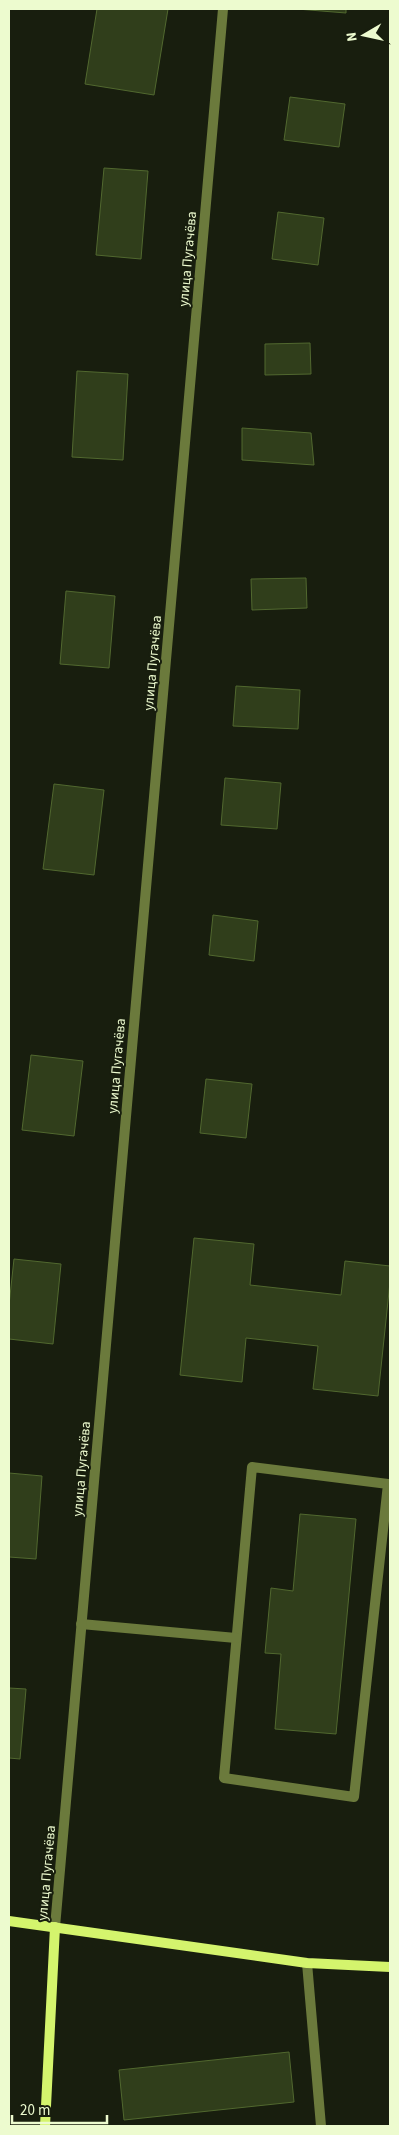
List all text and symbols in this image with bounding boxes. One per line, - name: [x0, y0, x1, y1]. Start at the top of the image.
- north arrow: [339, 10, 389, 60]
- text: N: [342, 31, 363, 43]
- street label: улица Пугачёва: [174, 211, 202, 308]
- street label: улица Пугачёва: [139, 615, 167, 712]
- street label: улица Пугачёва: [103, 1018, 131, 1115]
- street label: улица Пугачёва: [68, 1421, 96, 1518]
- street label: улица Пугачёва: [33, 1825, 61, 1922]
- scale bar: [12, 2092, 108, 2124]
- text: 20 m: [20, 2100, 50, 2121]

